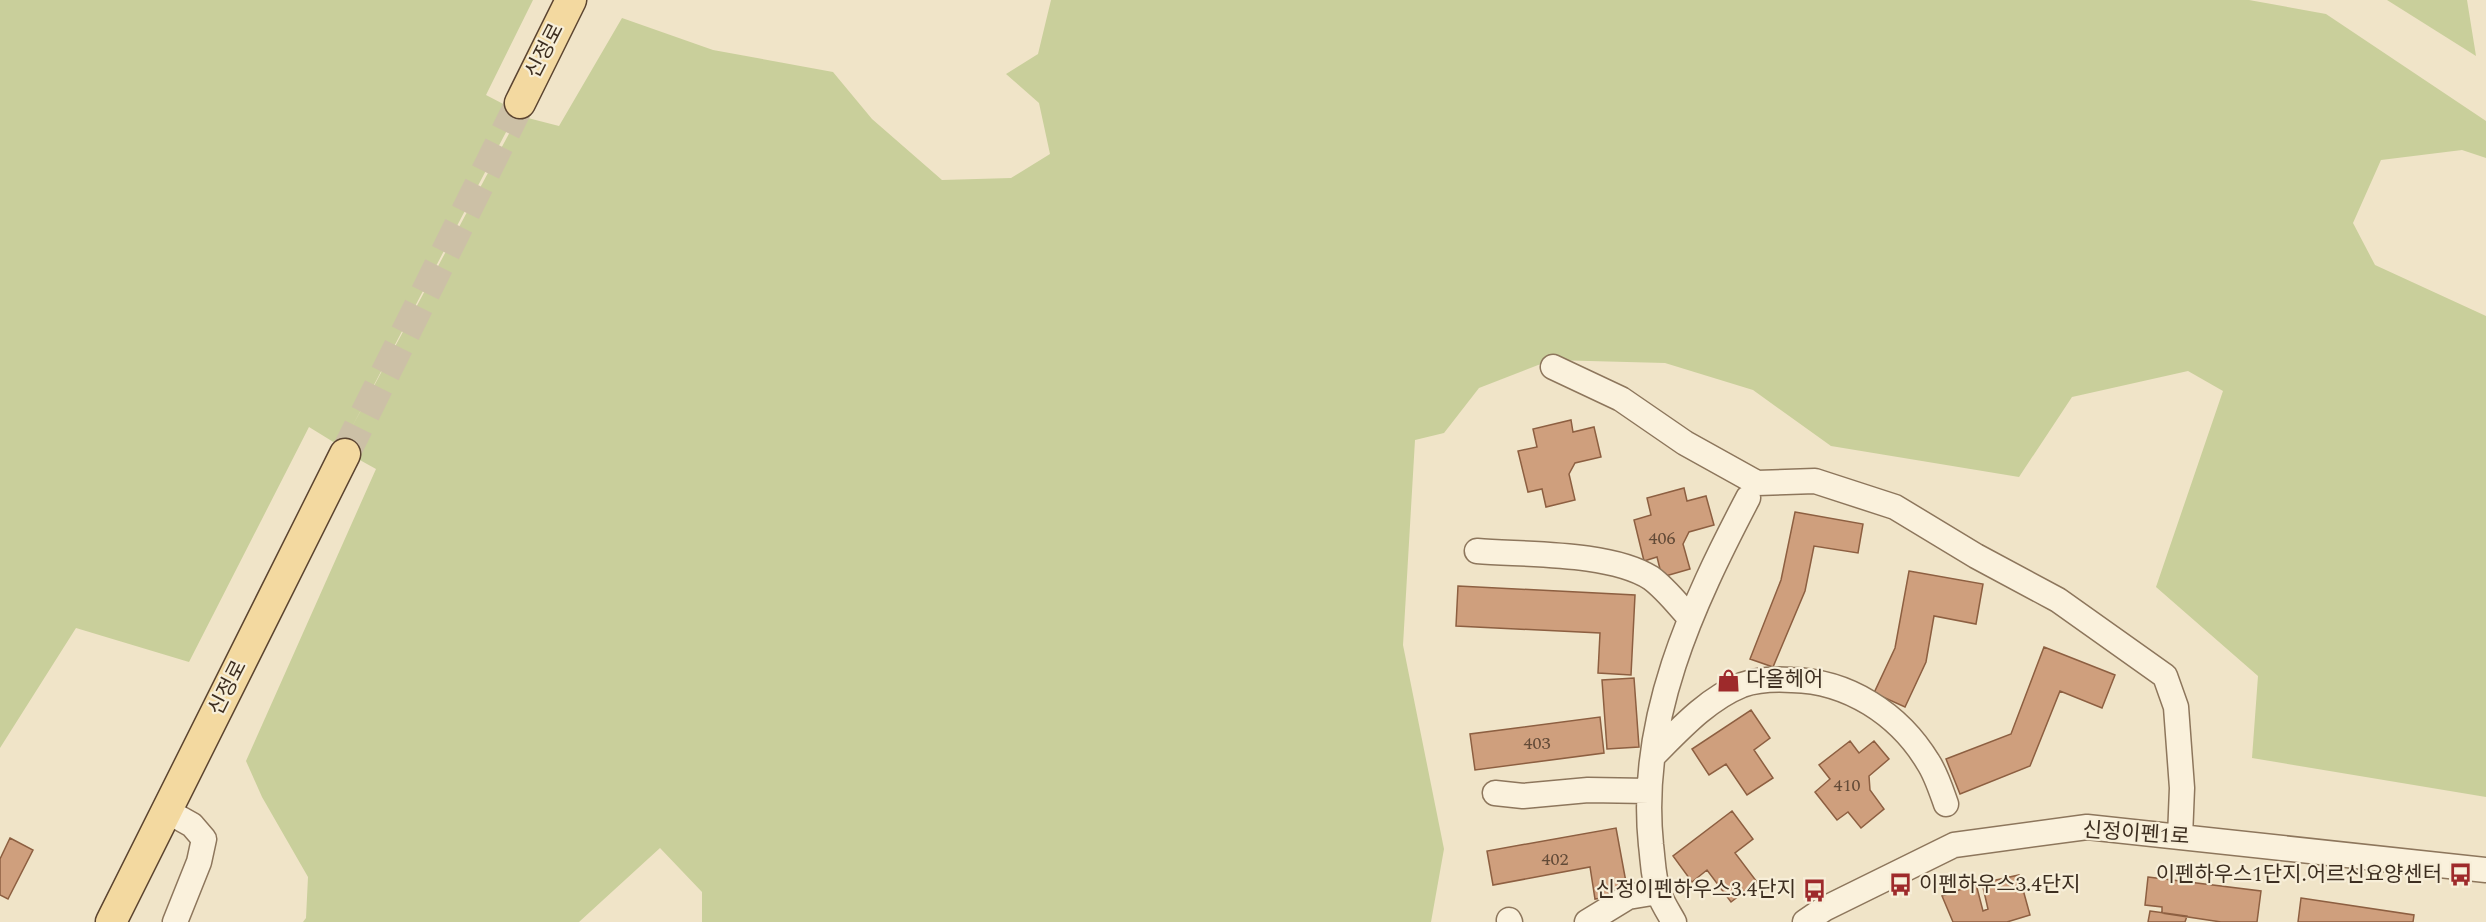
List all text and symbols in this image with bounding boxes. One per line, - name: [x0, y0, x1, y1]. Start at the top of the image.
- street label: 신정로: [518, 18, 572, 84]
- house number: 406: [1649, 525, 1676, 552]
- street label: 신정로: [201, 655, 255, 721]
- place label: 다올헤어: [1746, 664, 1823, 696]
- shop icon: 다올헤어: [1715, 667, 1741, 693]
- house number: 403: [1524, 730, 1551, 757]
- house number: 410: [1834, 772, 1861, 799]
- street label: 신정이펜1로: [2081, 814, 2191, 854]
- house number: 402: [1542, 846, 1569, 873]
- place label: 이펜하우스1단지.어르신요양센터: [2156, 859, 2442, 891]
- bus stop icon: 이펜하우스1단지.어르신요양센터: [2447, 862, 2473, 888]
- place label: 이펜하우스3.4단지: [1919, 869, 2081, 901]
- bus stop icon: 이펜하우스3.4단지: [1888, 872, 1914, 898]
- place label: 신정이펜하우스3.4단지: [1596, 874, 1796, 906]
- bus stop icon: 신정이펜하우스3.4단지: [1801, 877, 1827, 903]

